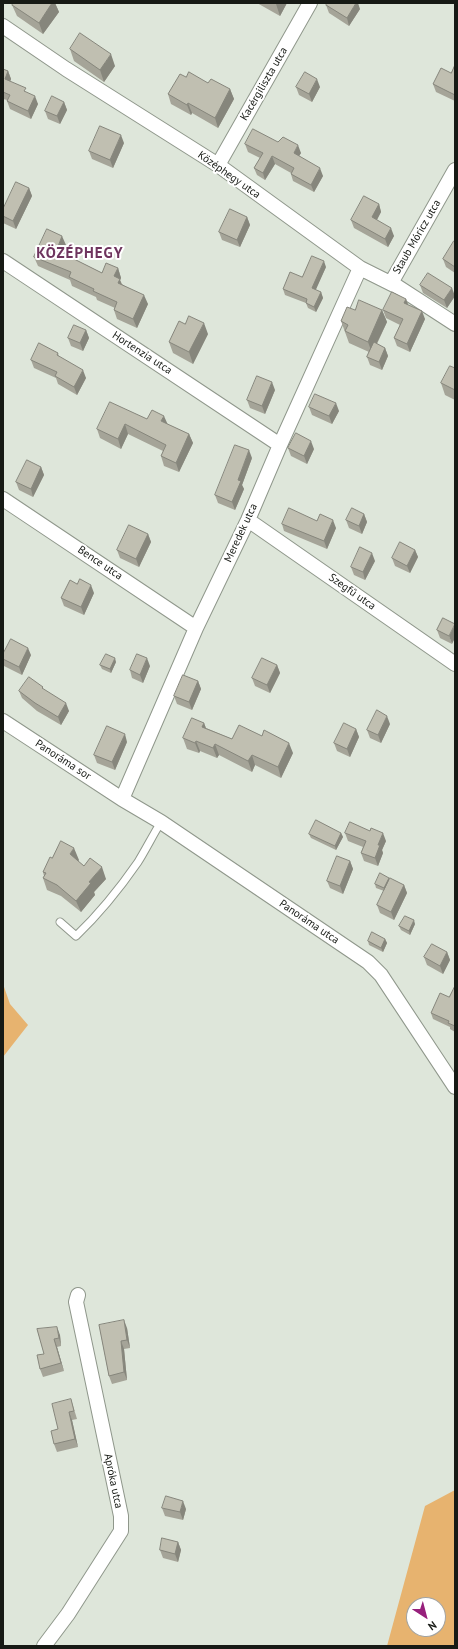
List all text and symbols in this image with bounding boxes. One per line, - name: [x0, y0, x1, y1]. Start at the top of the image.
- street label: Kacérgiliszta utca: [238, 45, 290, 123]
- street label: Középhegy utca: [195, 148, 263, 202]
- street label: Staub Móricz utca: [390, 197, 444, 277]
- district label: KÖZÉPHEGY: [36, 245, 124, 263]
- street label: Hortenzia utca: [110, 329, 174, 377]
- street label: Meredek utca: [222, 502, 260, 564]
- street label: Bence utca: [75, 543, 125, 583]
- street label: Szegfű utca: [326, 571, 378, 613]
- street label: Panoráma sor: [33, 737, 93, 783]
- street label: Panoráma utca: [276, 897, 342, 947]
- street label: Apróka utca: [101, 1452, 125, 1510]
- north arrow: [406, 1597, 446, 1637]
- text: N: [425, 1618, 440, 1634]

